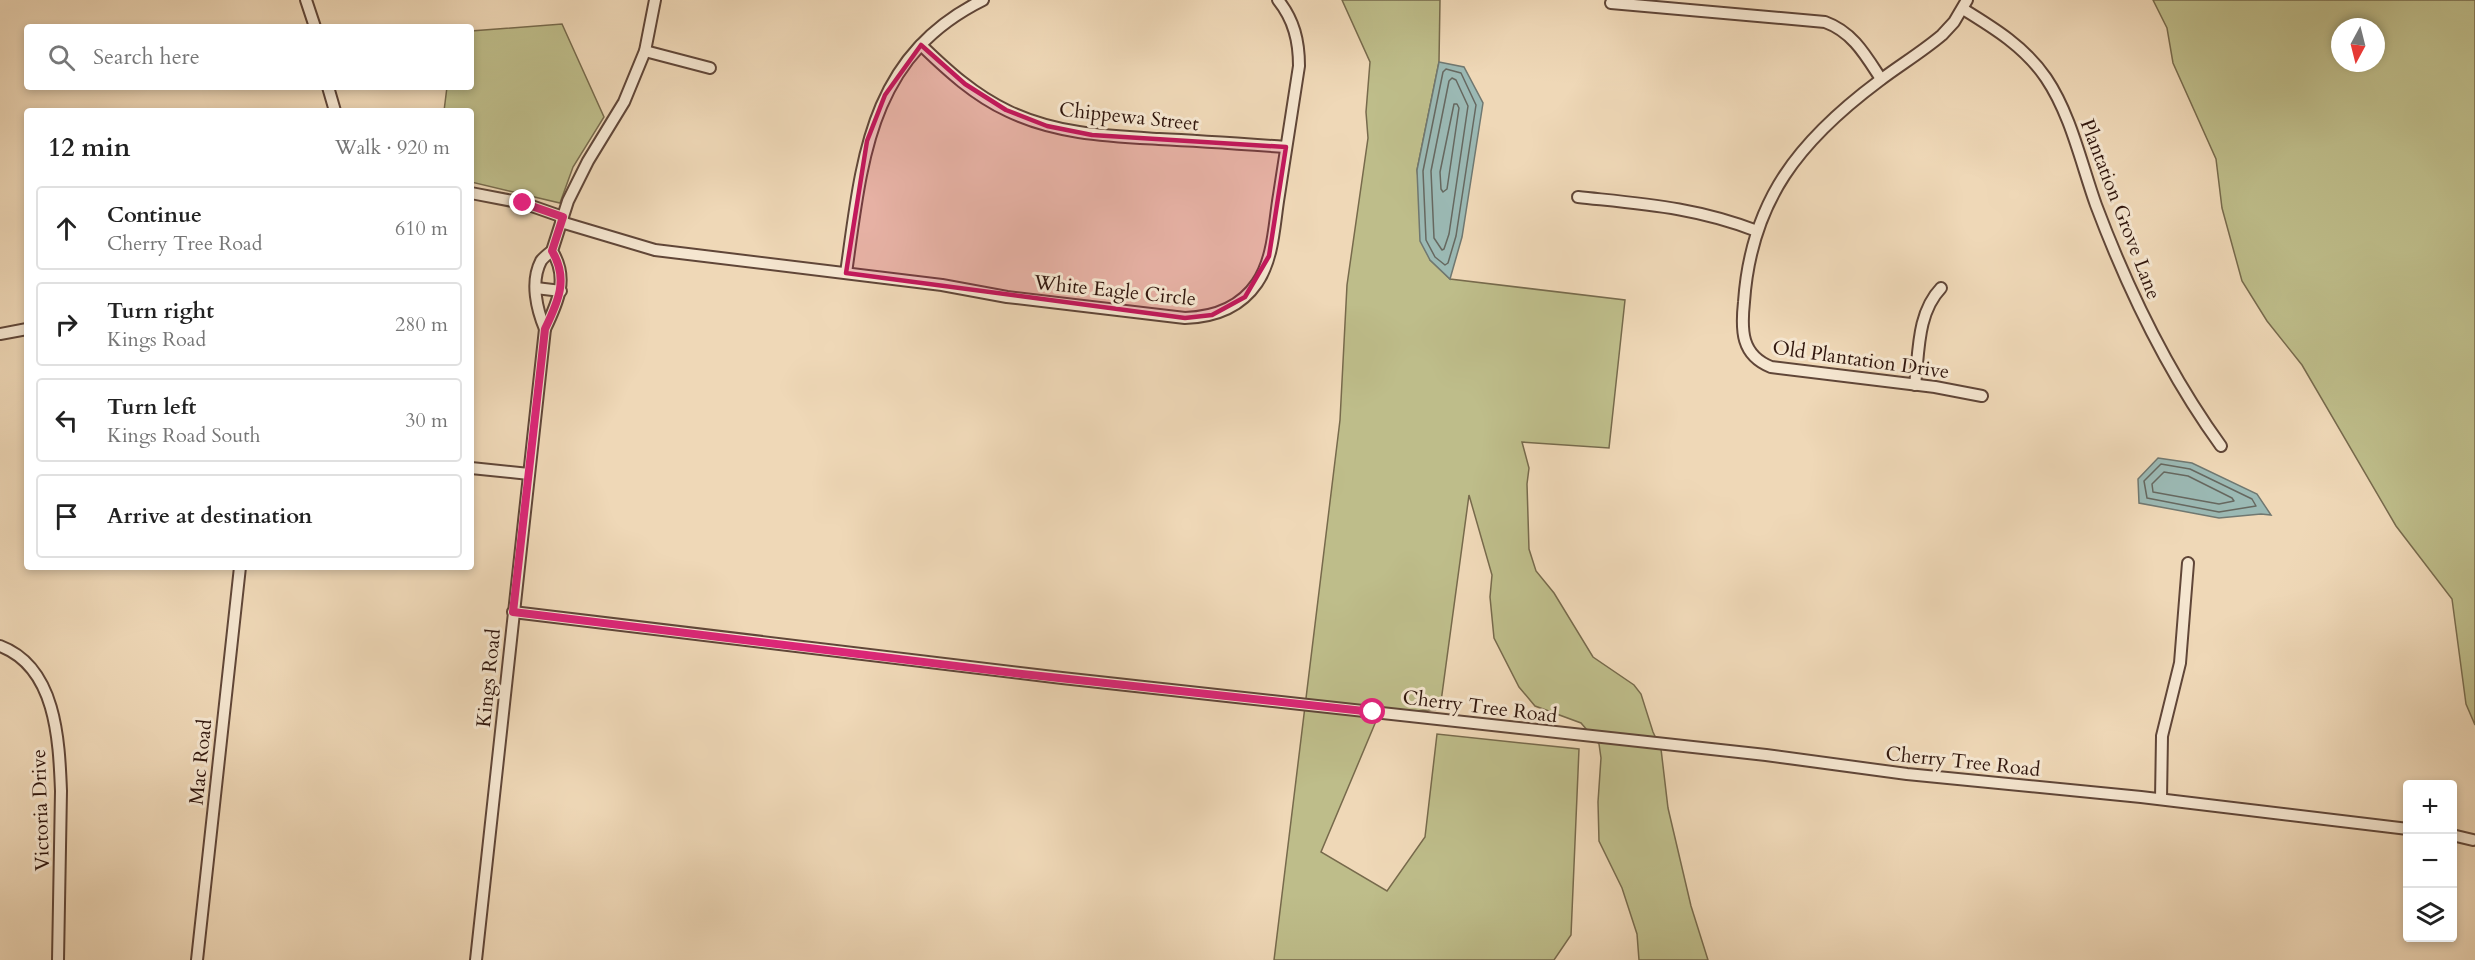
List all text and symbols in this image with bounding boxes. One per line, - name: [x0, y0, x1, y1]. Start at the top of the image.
- north arrow: [2331, 18, 2385, 72]
- search box: [24, 24, 474, 90]
- icon: search: [45, 41, 78, 74]
- text: Search here: [93, 42, 200, 72]
- street label: Chippewa Street: [1058, 96, 1201, 137]
- street label: Plantation Grove Lane: [2074, 115, 2167, 303]
- text: 12 min: [48, 130, 131, 165]
- text: Walk · 920 m: [335, 134, 450, 161]
- route end: [509, 189, 535, 215]
- text: Continue: [107, 200, 202, 230]
- icon: ahead: [50, 212, 83, 245]
- text: 610 m: [395, 215, 448, 242]
- text: Cherry Tree Road: [107, 230, 262, 257]
- street label: White Eagle Circle: [1032, 268, 1197, 312]
- text: Turn right: [107, 296, 214, 326]
- icon: right: [50, 308, 83, 341]
- text: 280 m: [395, 311, 448, 338]
- text: Kings Road: [107, 326, 206, 353]
- street label: Old Plantation Drive: [1771, 334, 1951, 385]
- text: Turn left: [107, 392, 196, 422]
- icon: left: [50, 404, 83, 437]
- text: 30 m: [405, 407, 448, 434]
- text: Kings Road South: [107, 422, 261, 449]
- icon: arrive: [50, 500, 83, 533]
- text: Arrive at destination: [107, 501, 312, 531]
- street label: Kings Road: [470, 627, 507, 729]
- street label: Cherry Tree Road: [1401, 684, 1559, 729]
- route start: [1359, 698, 1385, 724]
- street label: Mac Road: [183, 718, 218, 806]
- street label: Cherry Tree Road: [1884, 740, 2042, 783]
- street label: Victoria Drive: [25, 749, 56, 871]
- map controls: [2403, 780, 2457, 942]
- button: +: [2403, 780, 2457, 834]
- button: −: [2403, 834, 2457, 888]
- button: layers: [2403, 888, 2457, 942]

